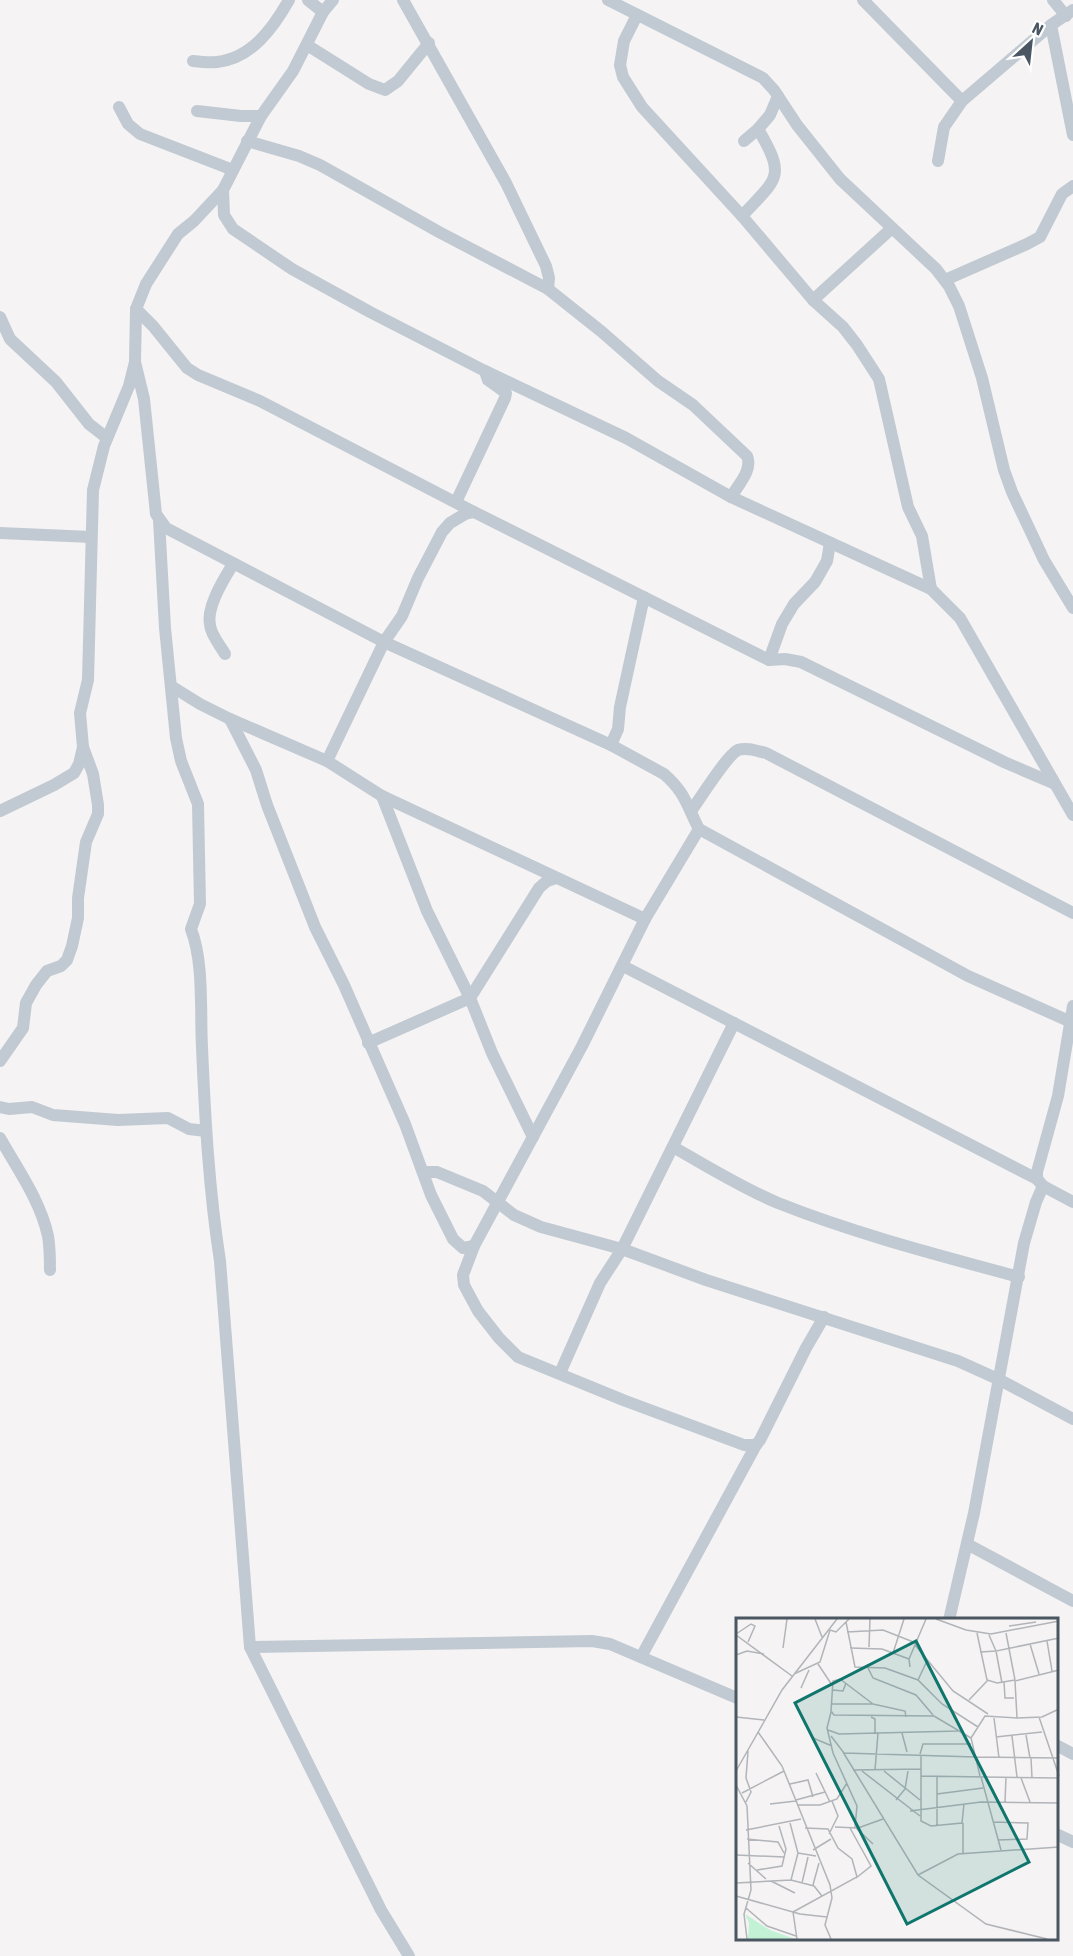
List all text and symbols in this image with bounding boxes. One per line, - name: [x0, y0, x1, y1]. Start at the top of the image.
- north arrow: [1001, 12, 1061, 72]
- text: N: [1030, 18, 1046, 39]
- inset map: [736, 1618, 1058, 1941]

